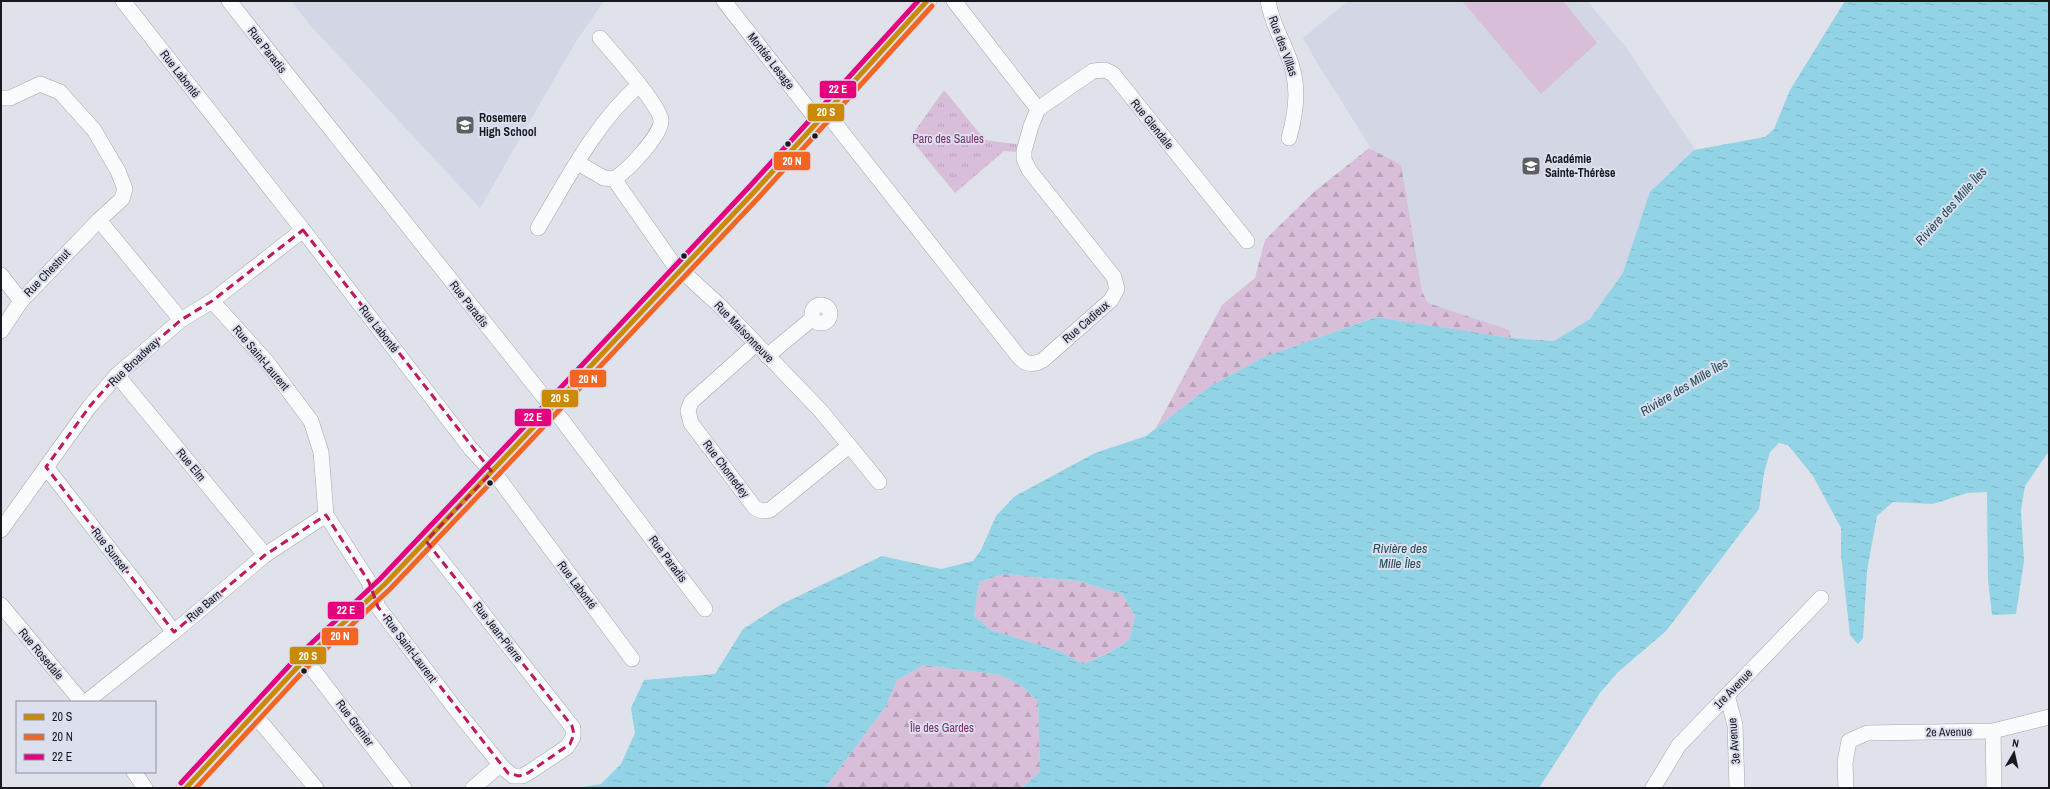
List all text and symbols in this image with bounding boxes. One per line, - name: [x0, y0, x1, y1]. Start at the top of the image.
- street label: Rue des Villas: [1265, 14, 1301, 79]
- street label: Rue Paradis: [244, 24, 290, 77]
- street label: Montée Lesage: [744, 29, 798, 93]
- street label: Rue Labonté: [156, 47, 204, 101]
- line badge: 22 E: [819, 80, 857, 99]
- text: 22 E: [829, 82, 847, 96]
- street label: Rue Glendale: [1127, 96, 1177, 152]
- line badge: 20 S: [807, 103, 845, 122]
- text: 20 S: [817, 105, 835, 119]
- place label: Rosemere High School: [479, 110, 537, 140]
- school or university icon: Rosemere High School: [454, 114, 476, 136]
- unlabelled marker: [810, 131, 820, 141]
- park label: Parc des Saules: [912, 131, 984, 147]
- unlabelled marker: [783, 139, 793, 149]
- line badge: 20 N: [773, 151, 811, 171]
- place label: Académie Sainte-Thérèse: [1545, 151, 1616, 181]
- text: 20 N: [782, 154, 802, 168]
- school or university icon: Académie Sainte-Thérèse: [1520, 155, 1542, 177]
- water label: Rivière des Mille Îles: [1911, 163, 1991, 249]
- street label: Rue Chestnut: [20, 246, 74, 300]
- unlabelled marker: [679, 251, 689, 261]
- street label: Rue Paradis: [446, 278, 492, 331]
- street label: Rue Cadieux: [1059, 297, 1113, 347]
- street label: Rue Maisonneuve: [711, 298, 777, 366]
- street label: Rue Labonté: [355, 302, 403, 356]
- street label: Rue Saint-Laurent: [229, 322, 293, 394]
- street label: Rue Broadway: [105, 334, 163, 390]
- water label: Rivière des Mille Îles: [1637, 354, 1731, 420]
- line badge: 20 N: [569, 369, 607, 388]
- text: 20 N: [578, 372, 598, 386]
- line badge: 20 S: [541, 389, 579, 408]
- text: 20 S: [551, 391, 569, 405]
- line badge: 22 E: [514, 408, 552, 427]
- text: 22 E: [524, 410, 542, 424]
- street label: Rue Chomedey: [699, 437, 753, 501]
- street label: Rue Elm: [173, 445, 209, 485]
- unlabelled marker: [485, 478, 495, 488]
- street label: Rue Sunset: [88, 525, 132, 575]
- street label: Rue Paradis: [645, 532, 691, 586]
- water label: Rivière des Mille Îles: [1373, 540, 1427, 572]
- street label: Rue Labonté: [554, 558, 600, 612]
- street label: Rue Barn: [183, 587, 225, 625]
- street label: Rue Jean-Pierre: [469, 599, 527, 665]
- line badge: 22 E: [327, 601, 365, 620]
- text: 22 E: [337, 603, 355, 617]
- street label: Rue Saint-Laurent: [379, 612, 441, 686]
- street label: Rue Rosedale: [15, 625, 67, 683]
- line badge: 20 N: [321, 627, 359, 646]
- text: 20 N: [330, 629, 350, 643]
- line badge: 20 S: [289, 646, 327, 665]
- text: 20 S: [299, 649, 317, 663]
- unlabelled marker: [299, 666, 309, 676]
- street label: 1re Avenue: [1710, 666, 1756, 712]
- street label: Rue Grenier: [332, 697, 378, 750]
- legend: [16, 701, 156, 773]
- text: 20 S: [52, 709, 73, 725]
- street label: 3e Avenue: [1724, 717, 1744, 765]
- park label: Île des Gardes: [909, 720, 974, 736]
- street label: 2e Avenue: [1926, 724, 1972, 740]
- text: 20 N: [52, 729, 73, 745]
- north arrow: [1994, 733, 2034, 773]
- text: N: [2011, 736, 2020, 751]
- text: 22 E: [52, 749, 72, 765]

